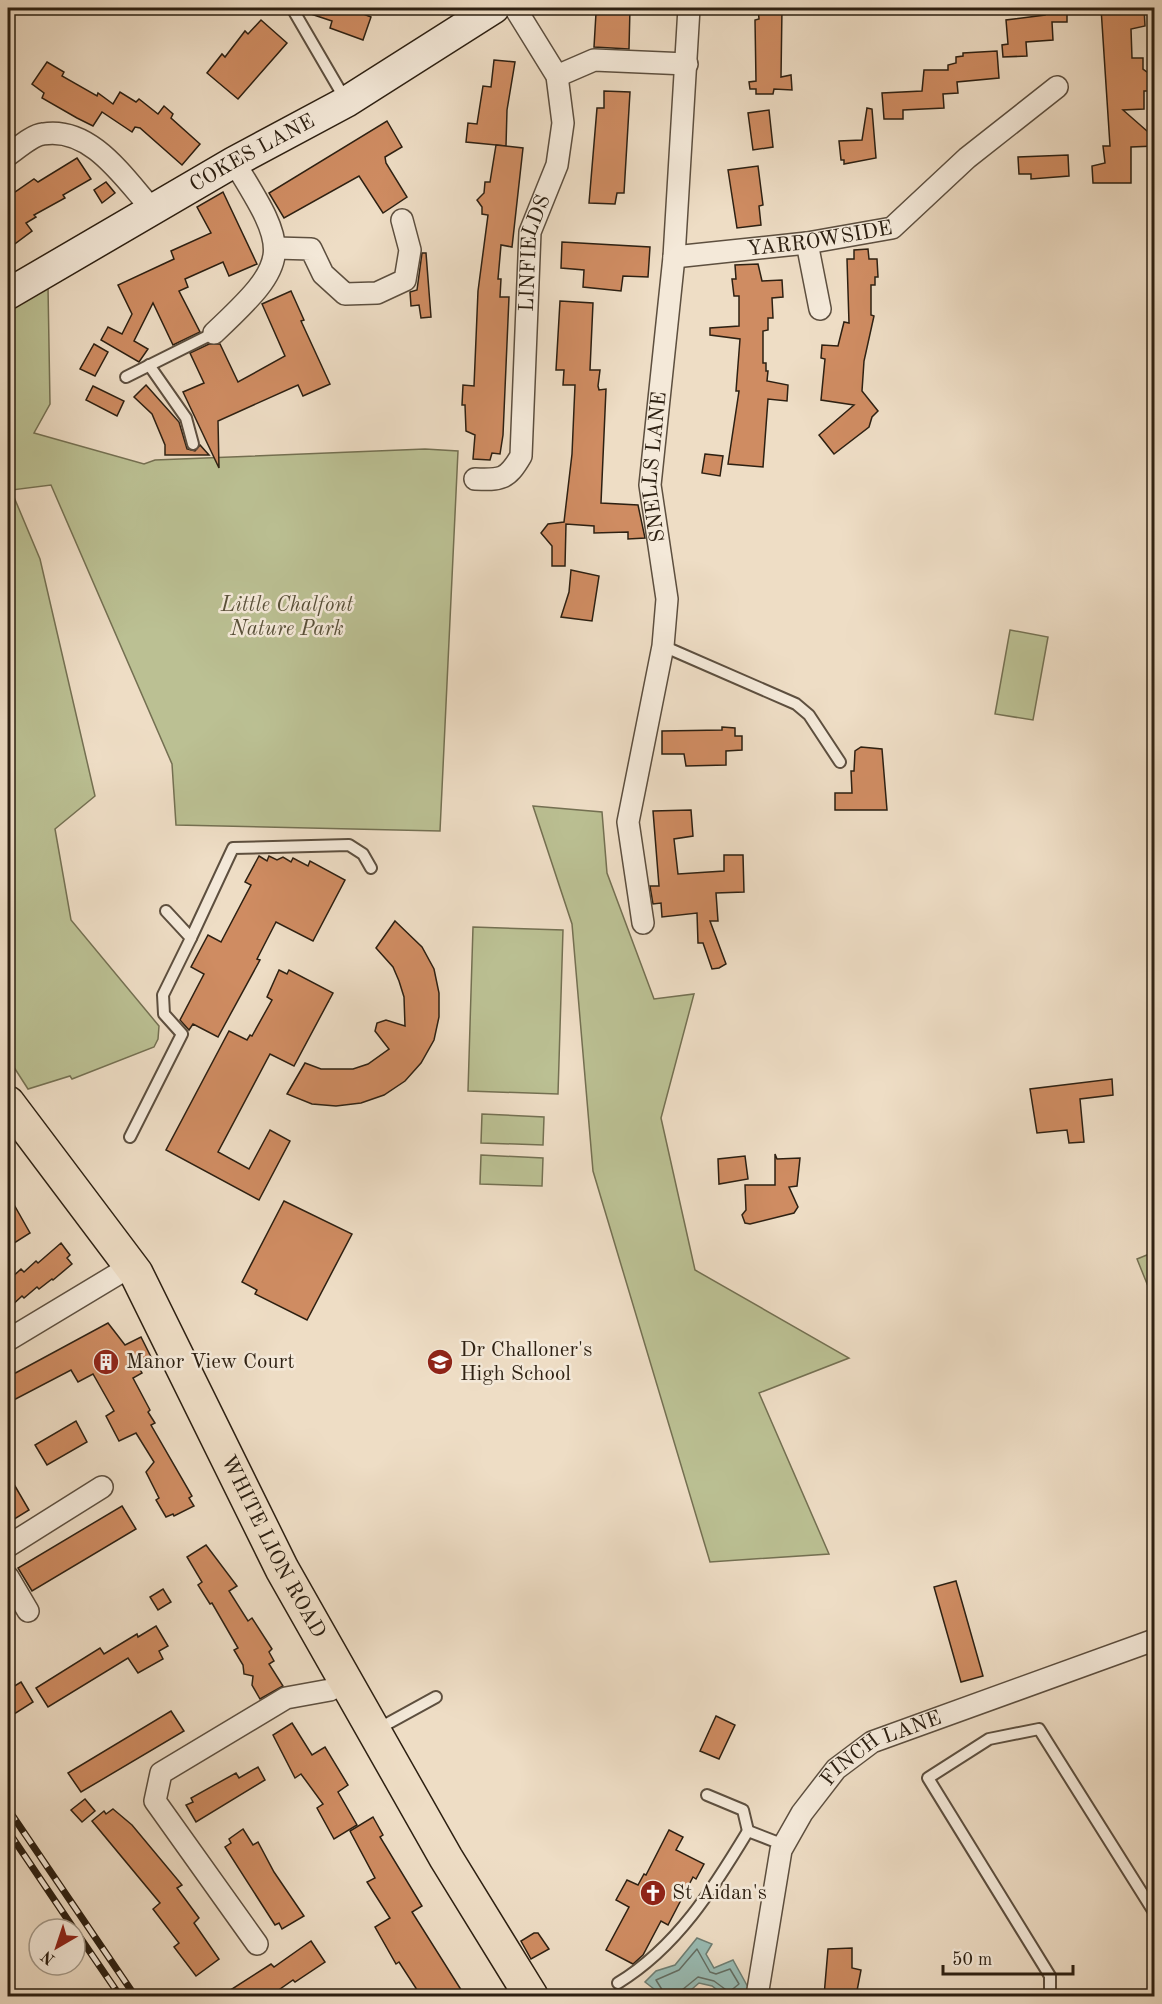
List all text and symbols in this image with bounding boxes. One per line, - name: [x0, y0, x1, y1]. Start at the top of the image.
- street label: COKES LANE: [186, 110, 318, 196]
- street label: LINFIELDS: [516, 192, 554, 312]
- street label: YARROWSIDE: [746, 218, 894, 260]
- street label: SNELLS LANE: [640, 391, 670, 544]
- park label: Little Chalfont Nature Park: [220, 595, 354, 640]
- place label: Dr Challoner's High School: [460, 1340, 592, 1385]
- building icon: Manor View Court: [91, 1347, 121, 1377]
- school or university icon: Dr Challoner's High School: [425, 1347, 455, 1377]
- place label: Manor View Court: [126, 1352, 295, 1373]
- street label: WHITE LION ROAD: [217, 1452, 329, 1642]
- street label: FINCH LANE: [817, 1707, 944, 1790]
- church icon: St Aidan's: [638, 1878, 668, 1908]
- place label: St Aidan's: [672, 1883, 767, 1904]
- north arrow: [27, 1917, 87, 1977]
- scale bar: [943, 1938, 1074, 1976]
- text: N: [38, 1947, 59, 1967]
- text: 50 m: [952, 1951, 992, 1969]

